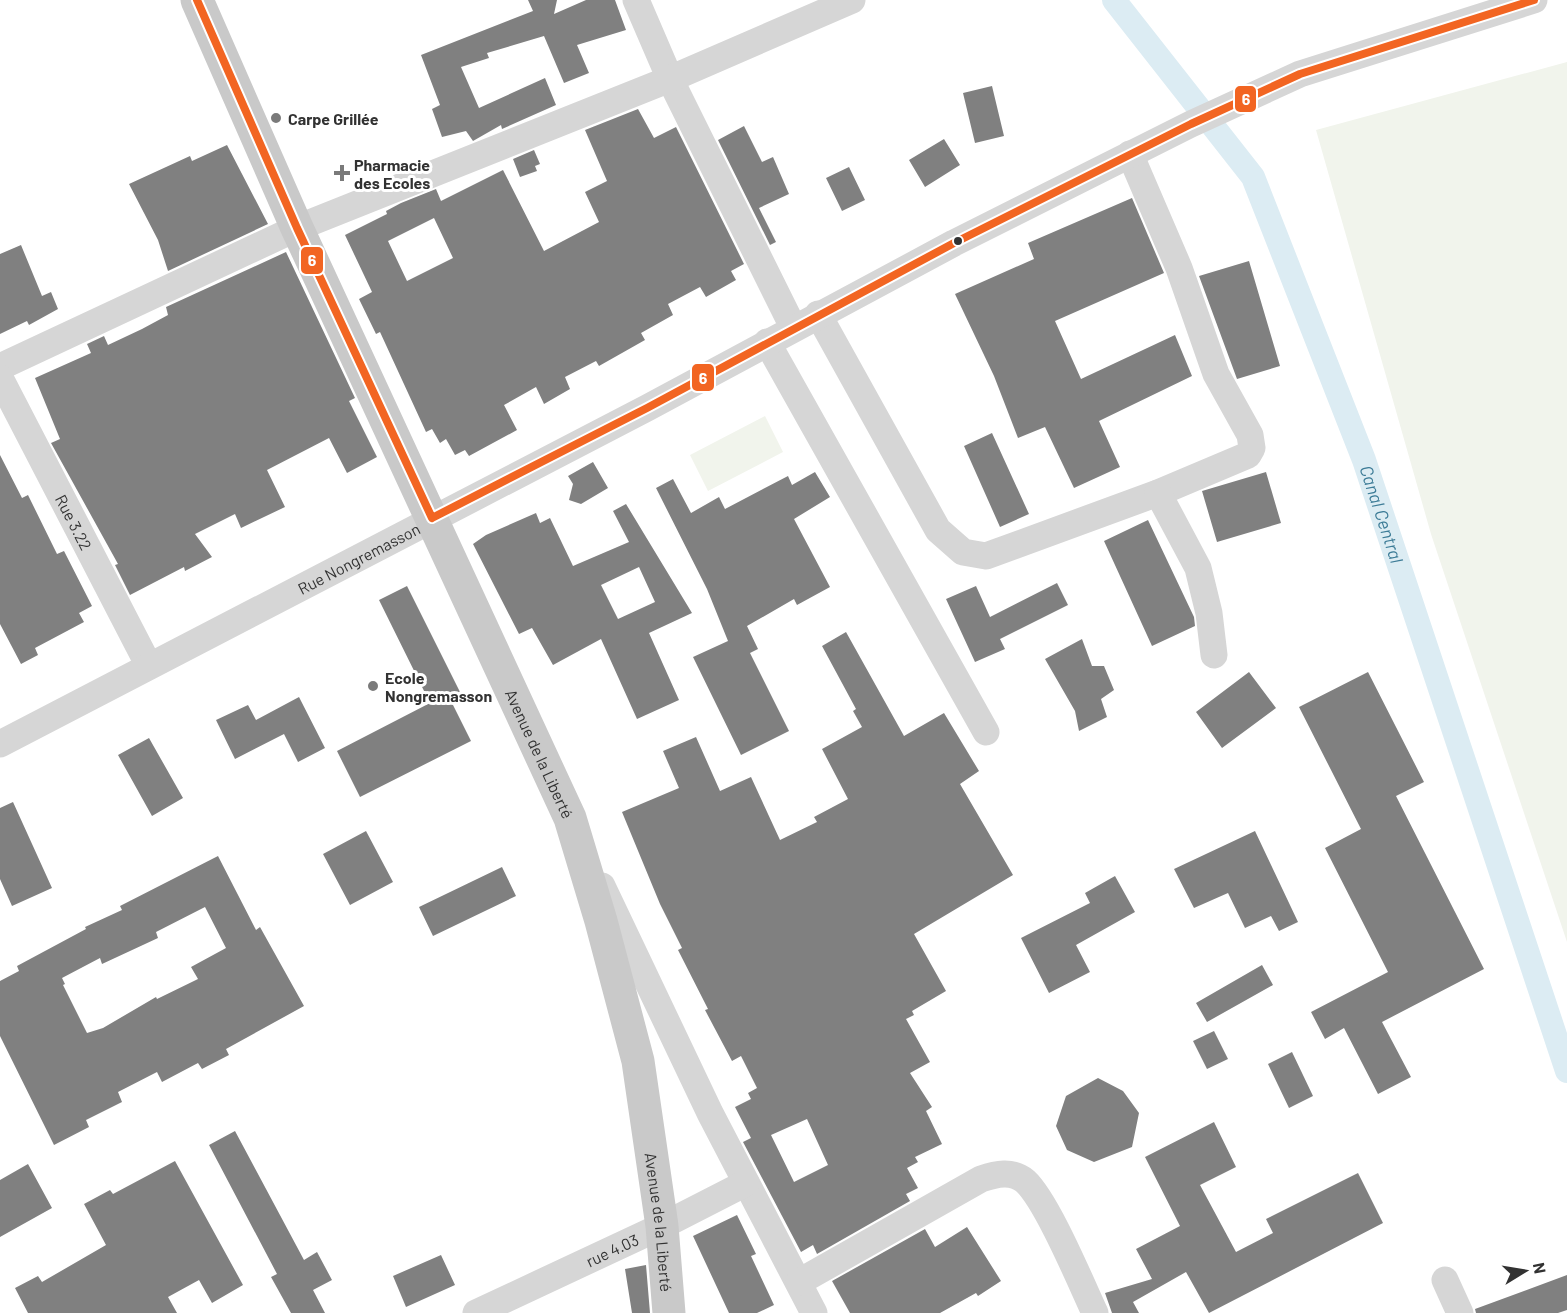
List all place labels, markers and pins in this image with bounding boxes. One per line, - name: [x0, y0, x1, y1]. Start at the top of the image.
- place label: Carpe Grillée: [288, 109, 379, 128]
- marker: Carpe Grillée: [269, 111, 283, 125]
- place label: Pharmacie des Ecoles: [354, 155, 430, 192]
- marker: Pharmacie des Ecoles: [335, 166, 349, 180]
- unlabelled marker: [952, 235, 964, 247]
- place label: Ecole Nongremasson: [385, 668, 492, 705]
- marker: Ecole Nongremasson: [366, 679, 380, 693]

